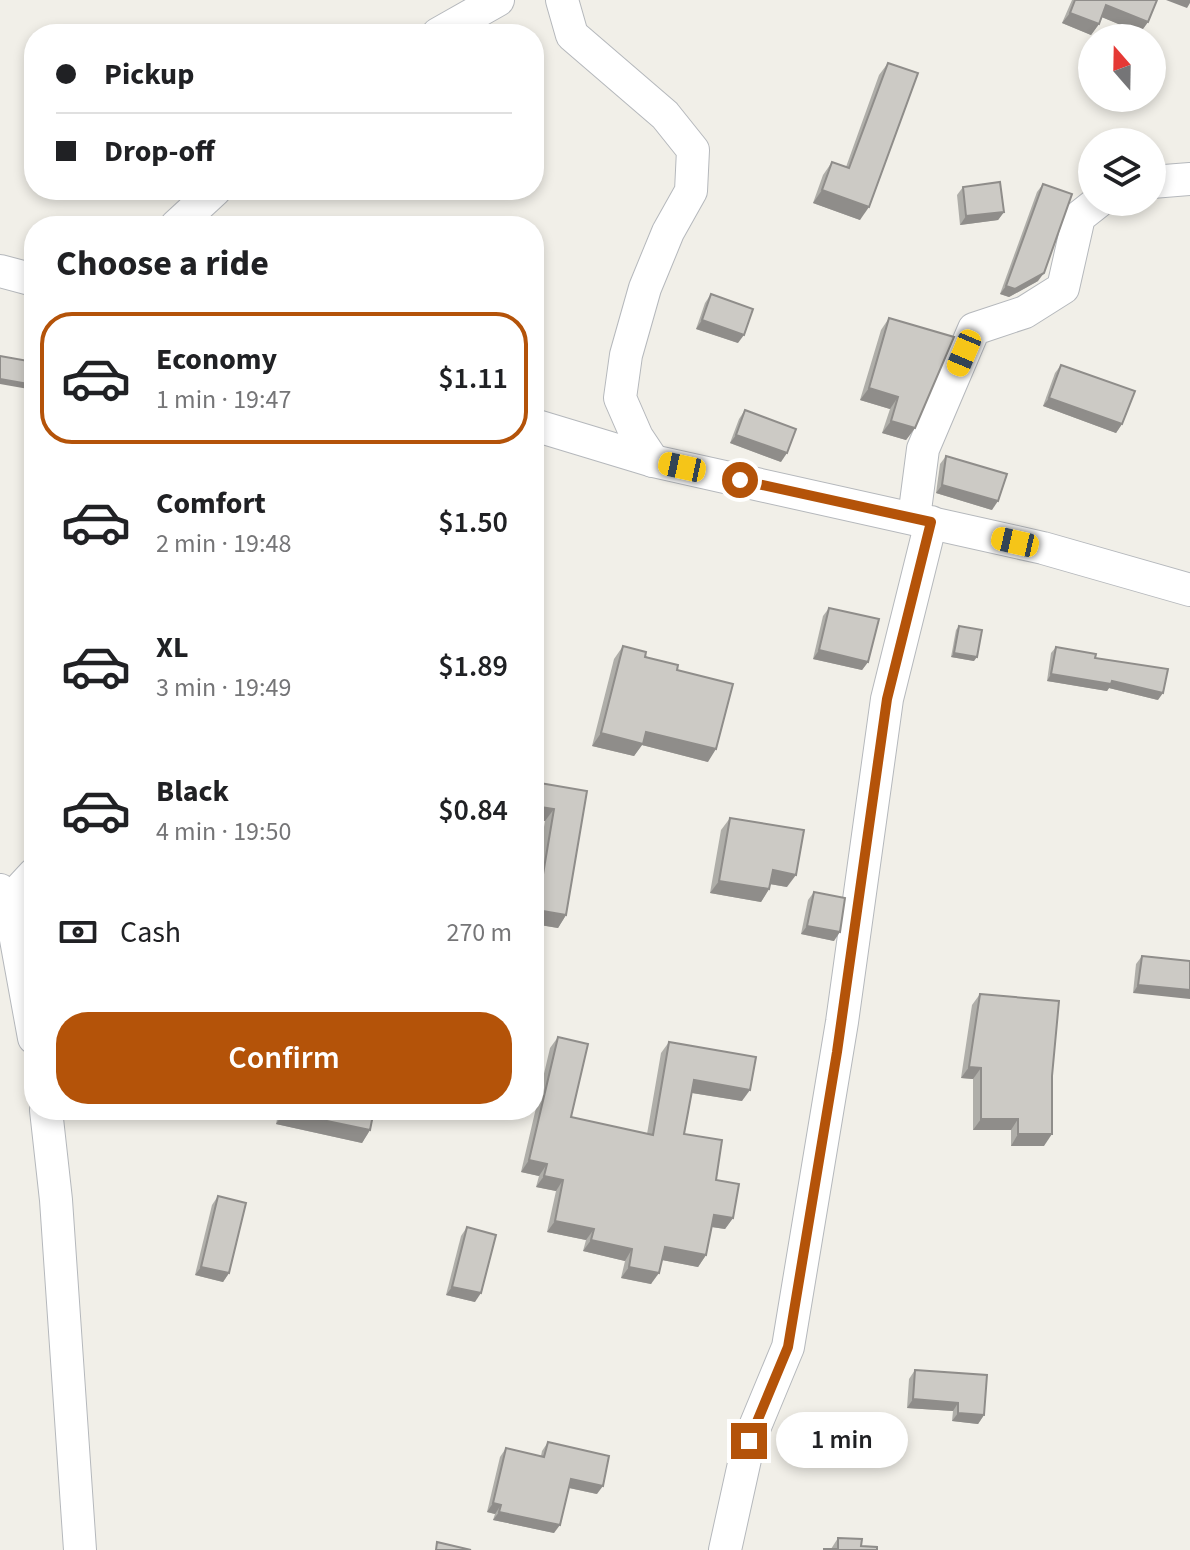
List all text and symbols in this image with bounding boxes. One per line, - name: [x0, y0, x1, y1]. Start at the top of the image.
- north arrow: [1078, 24, 1166, 112]
- map controls: [1078, 24, 1166, 216]
- text: Pickup: [104, 53, 194, 96]
- button: layers: [1078, 128, 1166, 216]
- text: Drop-off: [104, 130, 215, 173]
- text: Choose a ride: [56, 238, 269, 289]
- car: [944, 326, 984, 380]
- text: Economy: [156, 338, 277, 381]
- icon: car: [60, 342, 132, 414]
- text: $1.11: [438, 357, 508, 400]
- text: 1 min · 19:47: [156, 381, 291, 418]
- car: [656, 450, 708, 484]
- route start: [722, 462, 758, 498]
- text: Comfort: [156, 482, 266, 525]
- icon: car: [60, 486, 132, 558]
- text: $1.50: [438, 501, 508, 544]
- text: 2 min · 19:48: [156, 525, 291, 562]
- car: [989, 525, 1041, 559]
- text: XL: [156, 626, 189, 669]
- icon: car: [60, 630, 132, 702]
- text: $1.89: [438, 645, 508, 688]
- text: 3 min · 19:49: [156, 669, 291, 706]
- text: Black: [156, 770, 229, 813]
- icon: car: [60, 774, 132, 846]
- text: $0.84: [438, 789, 508, 832]
- text: 4 min · 19:50: [156, 813, 291, 850]
- icon: cash: [56, 910, 100, 954]
- text: Cash: [120, 911, 181, 954]
- text: 270 m: [446, 914, 512, 951]
- button: Confirm: [56, 1012, 512, 1104]
- callout: 1 min: [777, 1413, 909, 1469]
- text: 1 min: [811, 1421, 873, 1458]
- route end: [731, 1423, 767, 1459]

